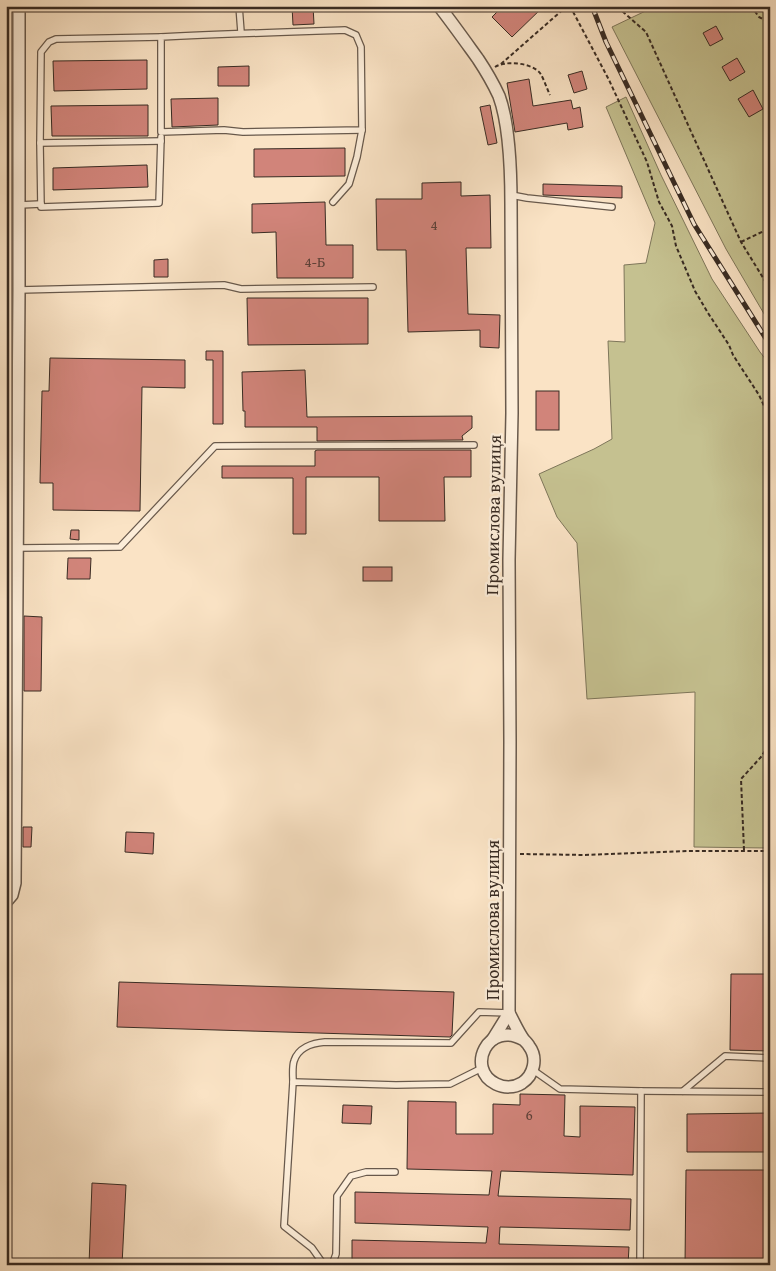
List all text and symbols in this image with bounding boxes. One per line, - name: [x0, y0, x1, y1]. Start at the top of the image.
- house number: 4: [430, 214, 438, 235]
- house number: 4-Б: [305, 251, 325, 272]
- street label: Промислова вулиця: [478, 435, 508, 595]
- street label: Промислова вулиця: [479, 840, 506, 1000]
- house number: 6: [525, 1104, 533, 1125]

